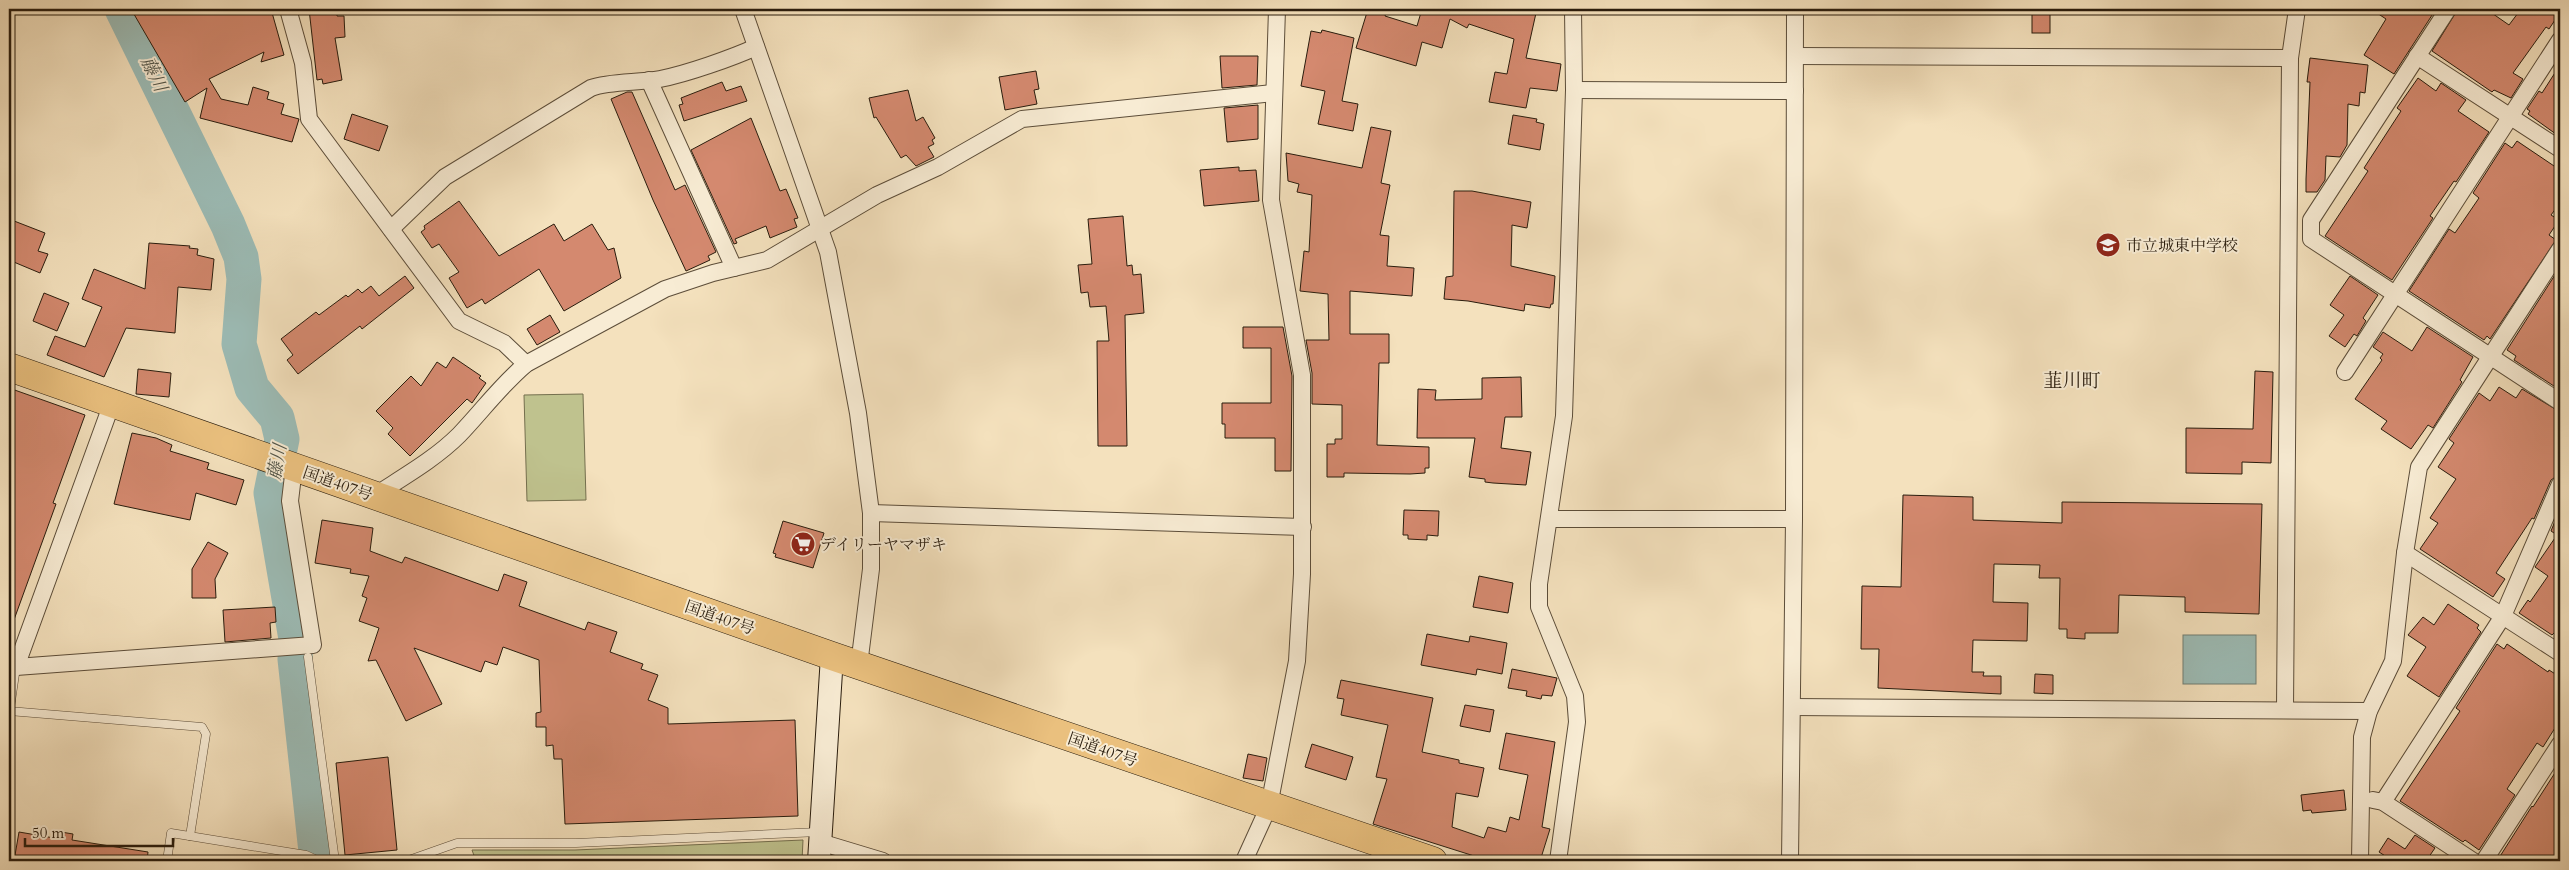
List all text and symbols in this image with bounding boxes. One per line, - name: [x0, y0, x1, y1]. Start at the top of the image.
- water label: 藤川: [134, 53, 174, 98]
- school or university icon: 市立城東中学校: [2095, 232, 2121, 258]
- place label: 市立城東中学校: [2126, 235, 2238, 257]
- district label: 韮川町: [2043, 368, 2101, 394]
- water label: 藤川: [262, 440, 293, 482]
- street label: 国道407号: [300, 462, 376, 506]
- supermarket icon: デイリーヤマザキ: [790, 531, 816, 557]
- place label: デイリーヤマザキ: [820, 534, 947, 556]
- street label: 国道407号: [682, 596, 758, 640]
- street label: 国道407号: [1065, 728, 1141, 772]
- scale bar: [25, 815, 172, 847]
- text: 50 m: [32, 823, 64, 843]

